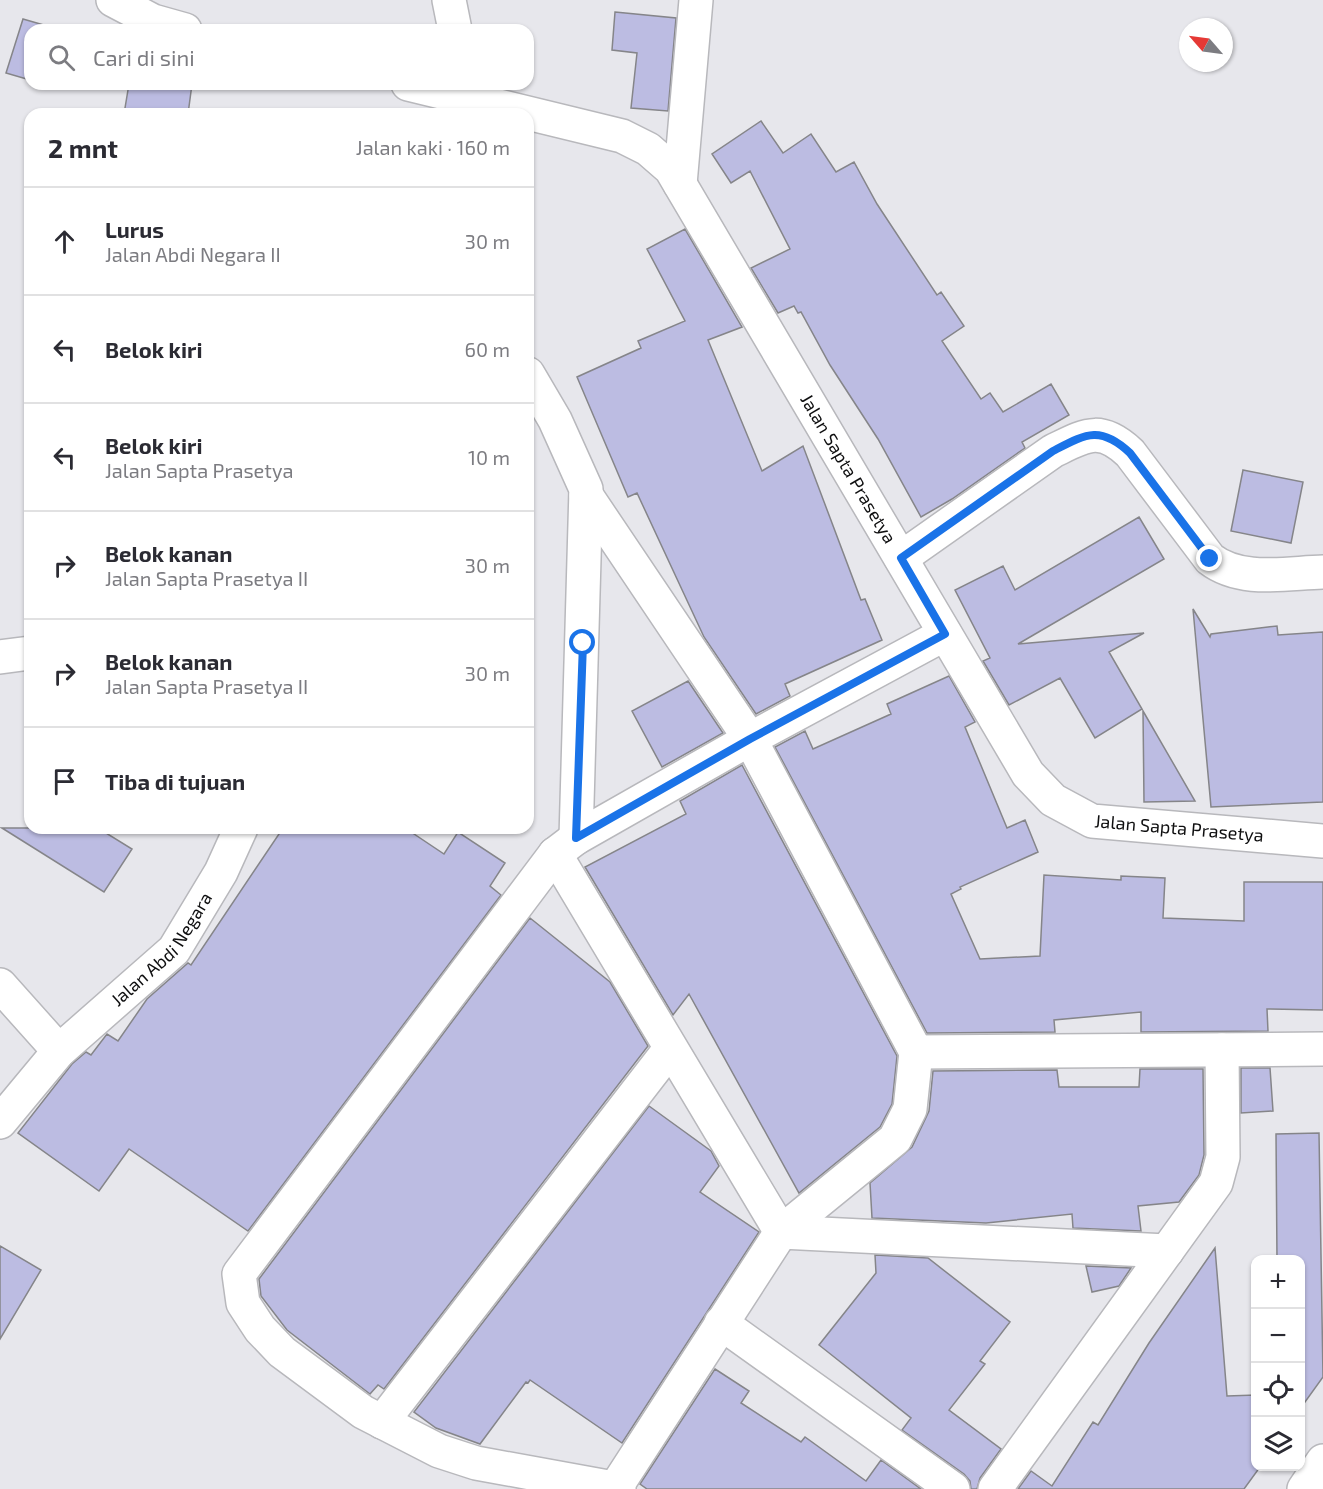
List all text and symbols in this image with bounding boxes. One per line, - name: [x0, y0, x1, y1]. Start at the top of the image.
- north arrow: [1179, 18, 1233, 72]
- search box: [24, 24, 534, 90]
- icon: search: [45, 41, 78, 74]
- text: Cari di sini: [93, 44, 195, 70]
- text: 2 mnt: [48, 132, 118, 163]
- text: Jalan kaki · 160 m: [356, 135, 510, 159]
- text: Lurus: [105, 216, 164, 242]
- icon: ahead: [48, 225, 81, 258]
- text: 30 m: [465, 229, 510, 253]
- text: Jalan Abdi Negara II: [105, 242, 281, 266]
- icon: left: [48, 333, 81, 366]
- text: Belok kiri: [105, 336, 202, 362]
- text: 60 m: [465, 337, 510, 361]
- street label: Jalan Sapta Prasetya: [796, 390, 901, 547]
- text: Belok kiri: [105, 432, 202, 458]
- icon: left: [48, 441, 81, 474]
- text: 10 m: [468, 445, 510, 469]
- text: Jalan Sapta Prasetya: [105, 458, 293, 482]
- text: Belok kanan: [105, 540, 232, 566]
- route end: [1196, 545, 1222, 571]
- icon: right: [48, 549, 81, 582]
- text: 30 m: [465, 553, 510, 577]
- text: Jalan Sapta Prasetya II: [105, 566, 308, 590]
- route start: [569, 629, 595, 655]
- text: Belok kanan: [105, 648, 232, 674]
- icon: right: [48, 657, 81, 690]
- text: 30 m: [465, 661, 510, 685]
- text: Jalan Sapta Prasetya II: [105, 674, 308, 698]
- icon: arrive: [48, 765, 81, 798]
- text: Tiba di tujuan: [105, 768, 245, 794]
- street label: Jalan Sapta Prasetya: [1094, 809, 1265, 846]
- street label: Jalan Abdi Negara: [106, 888, 216, 1010]
- map controls: [1251, 1255, 1305, 1471]
- button: +: [1251, 1255, 1305, 1309]
- button: −: [1251, 1309, 1305, 1363]
- button: locate: [1251, 1363, 1305, 1417]
- button: layers: [1251, 1417, 1305, 1471]

